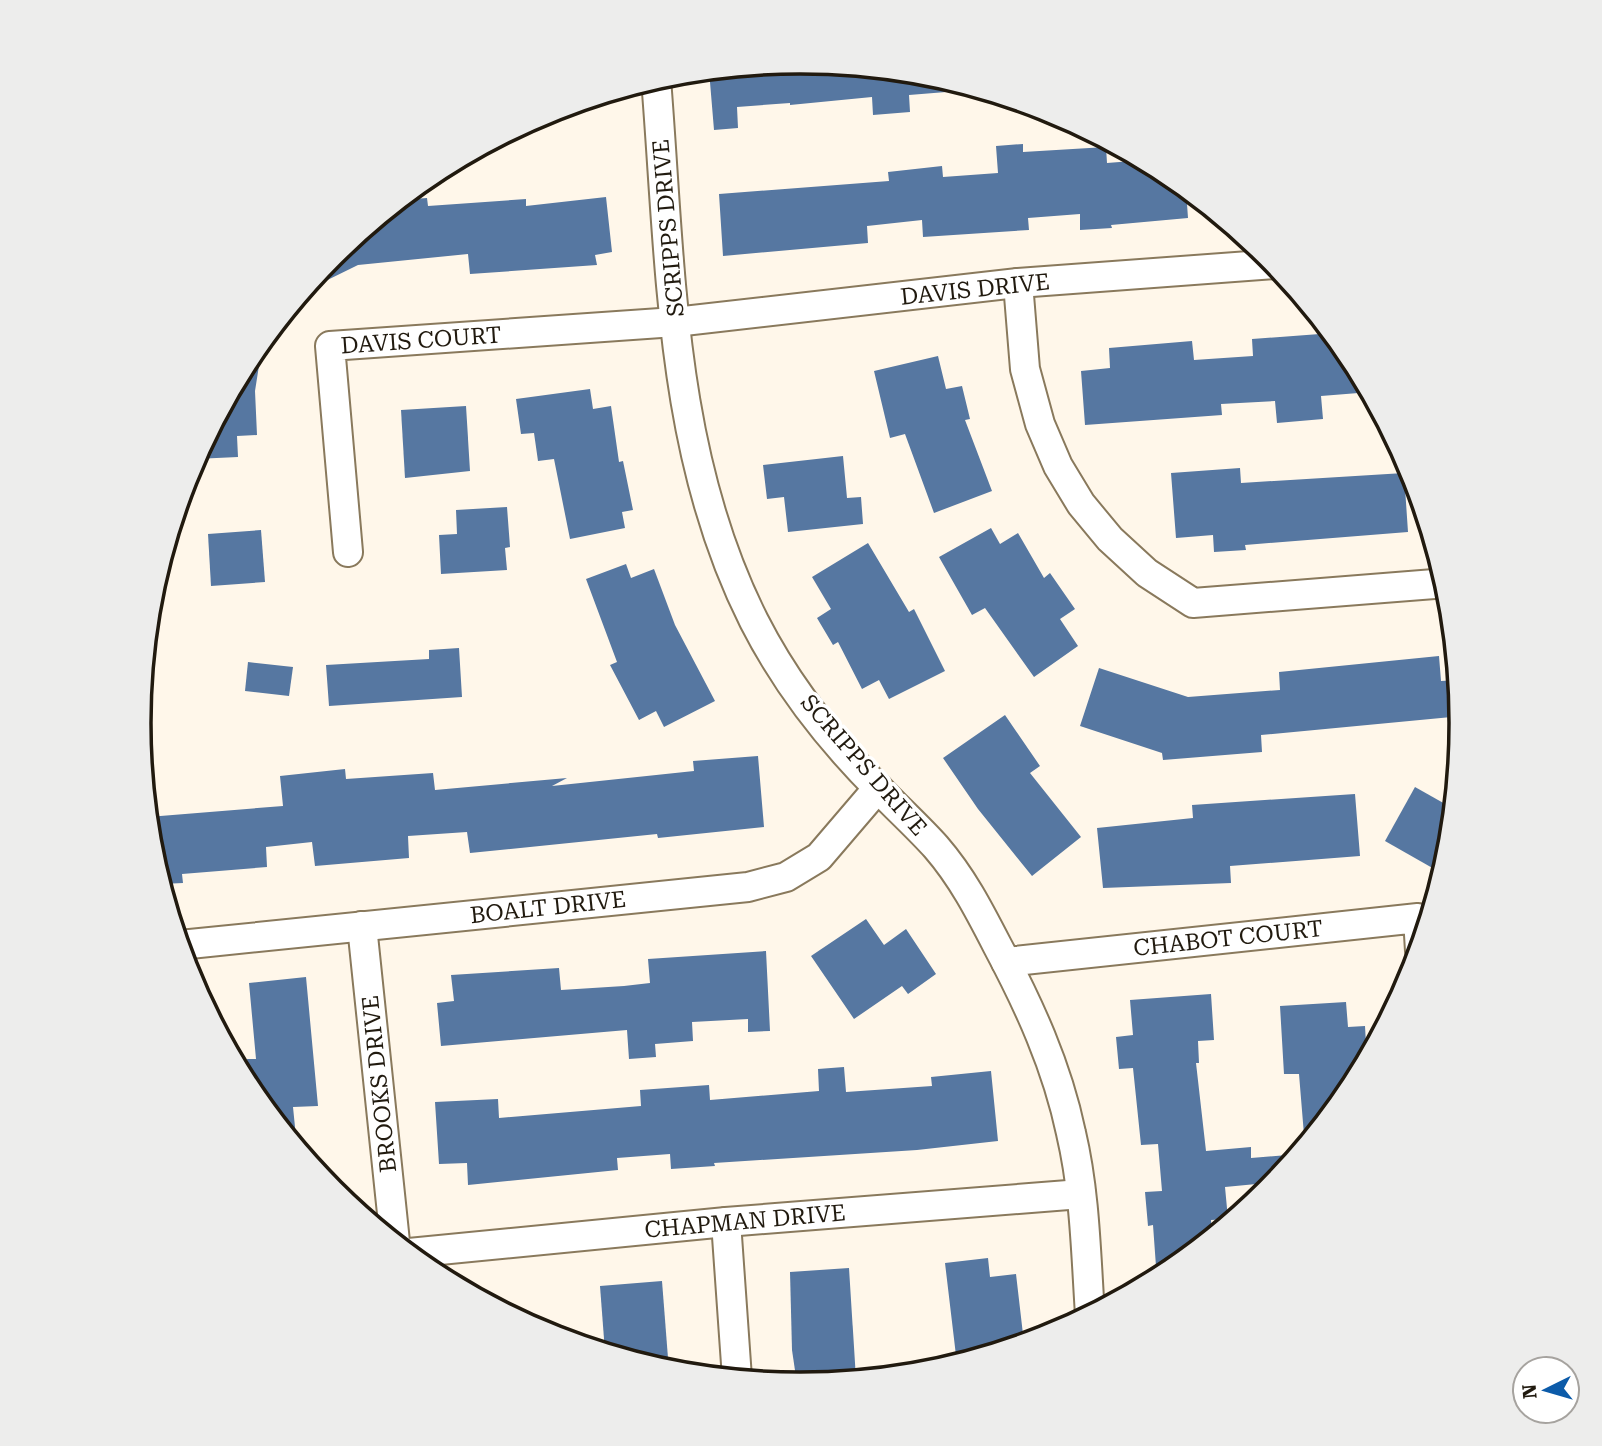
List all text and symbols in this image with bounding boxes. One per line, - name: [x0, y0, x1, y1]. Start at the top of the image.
- street label: SCRIPPS DRIVE: [647, 138, 690, 318]
- street label: DAVIS DRIVE: [899, 268, 1051, 311]
- street label: DAVIS COURT: [340, 321, 502, 360]
- street label: SCRIPPS DRIVE: [795, 689, 932, 841]
- street label: BOALT DRIVE: [469, 886, 627, 929]
- street label: CHABOT COURT: [1132, 915, 1324, 962]
- street label: BROOKS DRIVE: [357, 994, 402, 1174]
- street label: CHAPMAN DRIVE: [643, 1199, 847, 1244]
- north arrow: [1511, 1355, 1581, 1425]
- text: N: [1517, 1383, 1542, 1400]

